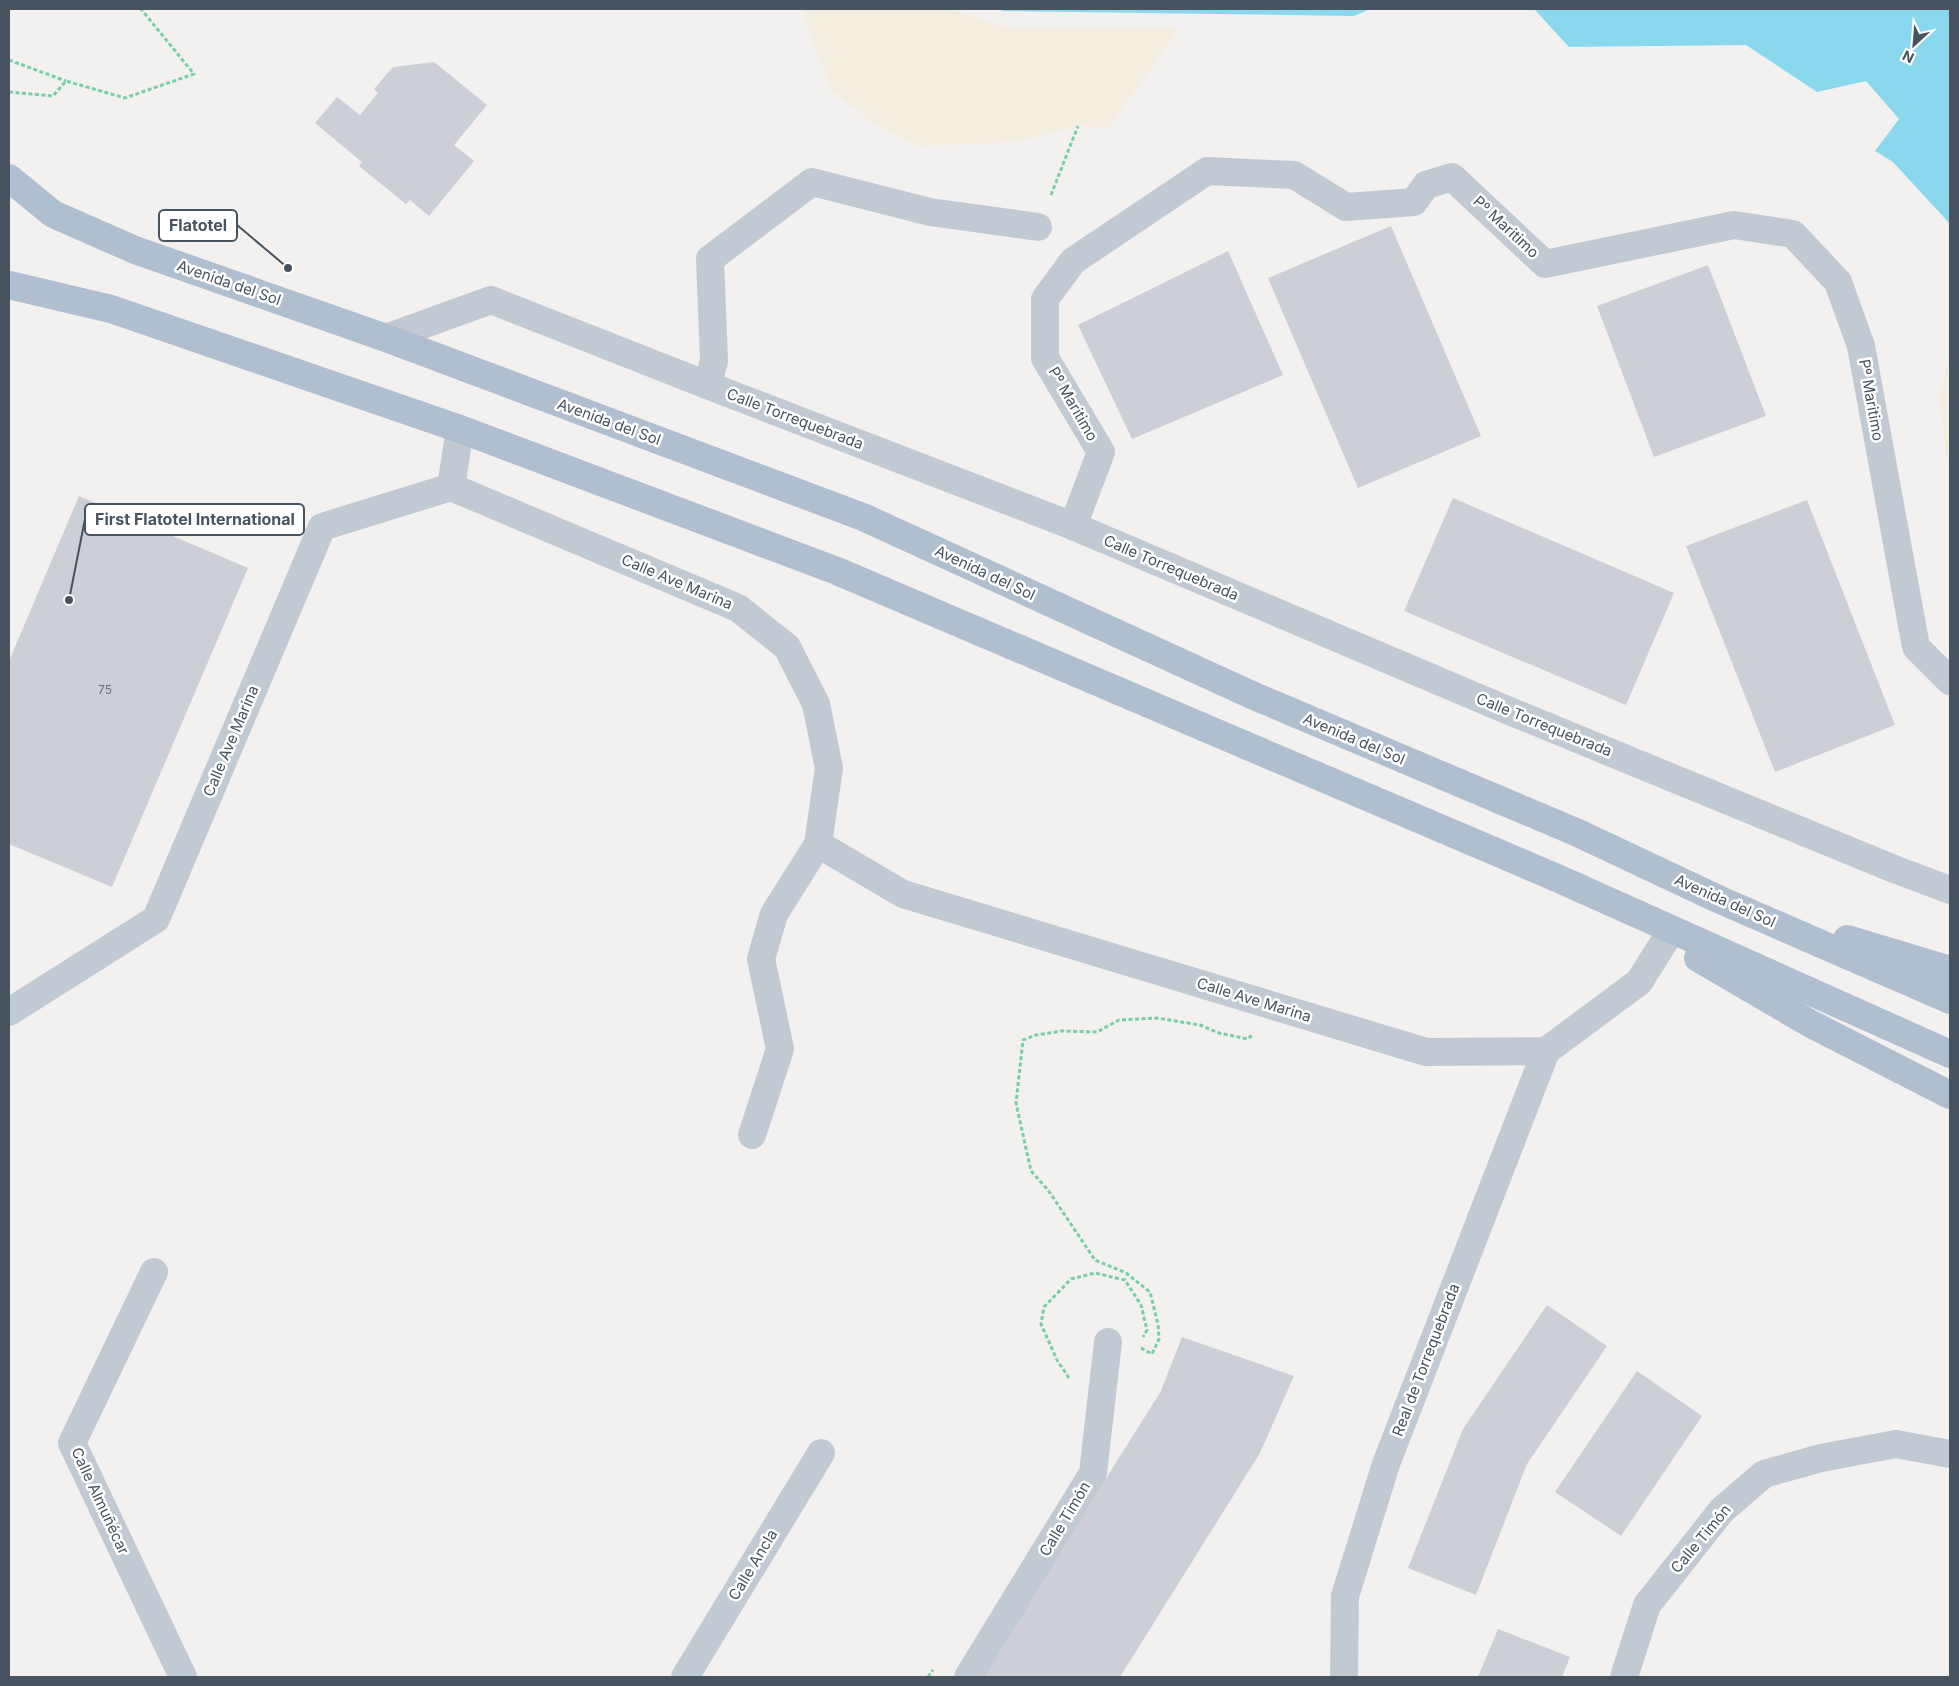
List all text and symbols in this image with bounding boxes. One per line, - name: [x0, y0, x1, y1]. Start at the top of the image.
- north arrow: [1889, 20, 1939, 70]
- text: N: [1900, 47, 1917, 67]
- street label: Pº Maritimo: [1470, 191, 1543, 262]
- callout: Flatotel: [159, 210, 237, 241]
- text: Flatotel: [169, 215, 227, 235]
- street label: Avenida del Sol: [175, 256, 284, 309]
- street label: Pº Maritimo: [1855, 358, 1888, 442]
- street label: Pº Maritimo: [1045, 363, 1102, 444]
- street label: Calle Torrequebrada: [724, 384, 866, 453]
- street label: Avenida del Sol: [555, 394, 663, 449]
- callout: First Flatotel International: [85, 504, 304, 535]
- text: First Flatotel International: [95, 509, 295, 529]
- street label: Calle Torrequebrada: [1101, 531, 1242, 605]
- street label: Avenida del Sol: [932, 541, 1038, 604]
- street label: Calle Ave Marina: [619, 550, 736, 613]
- house number: 75: [98, 682, 112, 697]
- street label: Calle Ave Marina: [199, 682, 262, 799]
- street label: Calle Torrequebrada: [1473, 689, 1615, 760]
- street label: Avenida del Sol: [1301, 709, 1408, 768]
- street label: Avenida del Sol: [1672, 870, 1779, 931]
- street label: Calle Ave Marina: [1195, 973, 1314, 1026]
- street label: Real de Torrequebrada: [1388, 1281, 1463, 1439]
- street label: Calle Almuñécar: [67, 1444, 134, 1558]
- street label: Calle Timón: [1035, 1478, 1094, 1560]
- street label: Calle Timón: [1666, 1500, 1735, 1577]
- street label: Calle Ancla: [724, 1526, 781, 1604]

